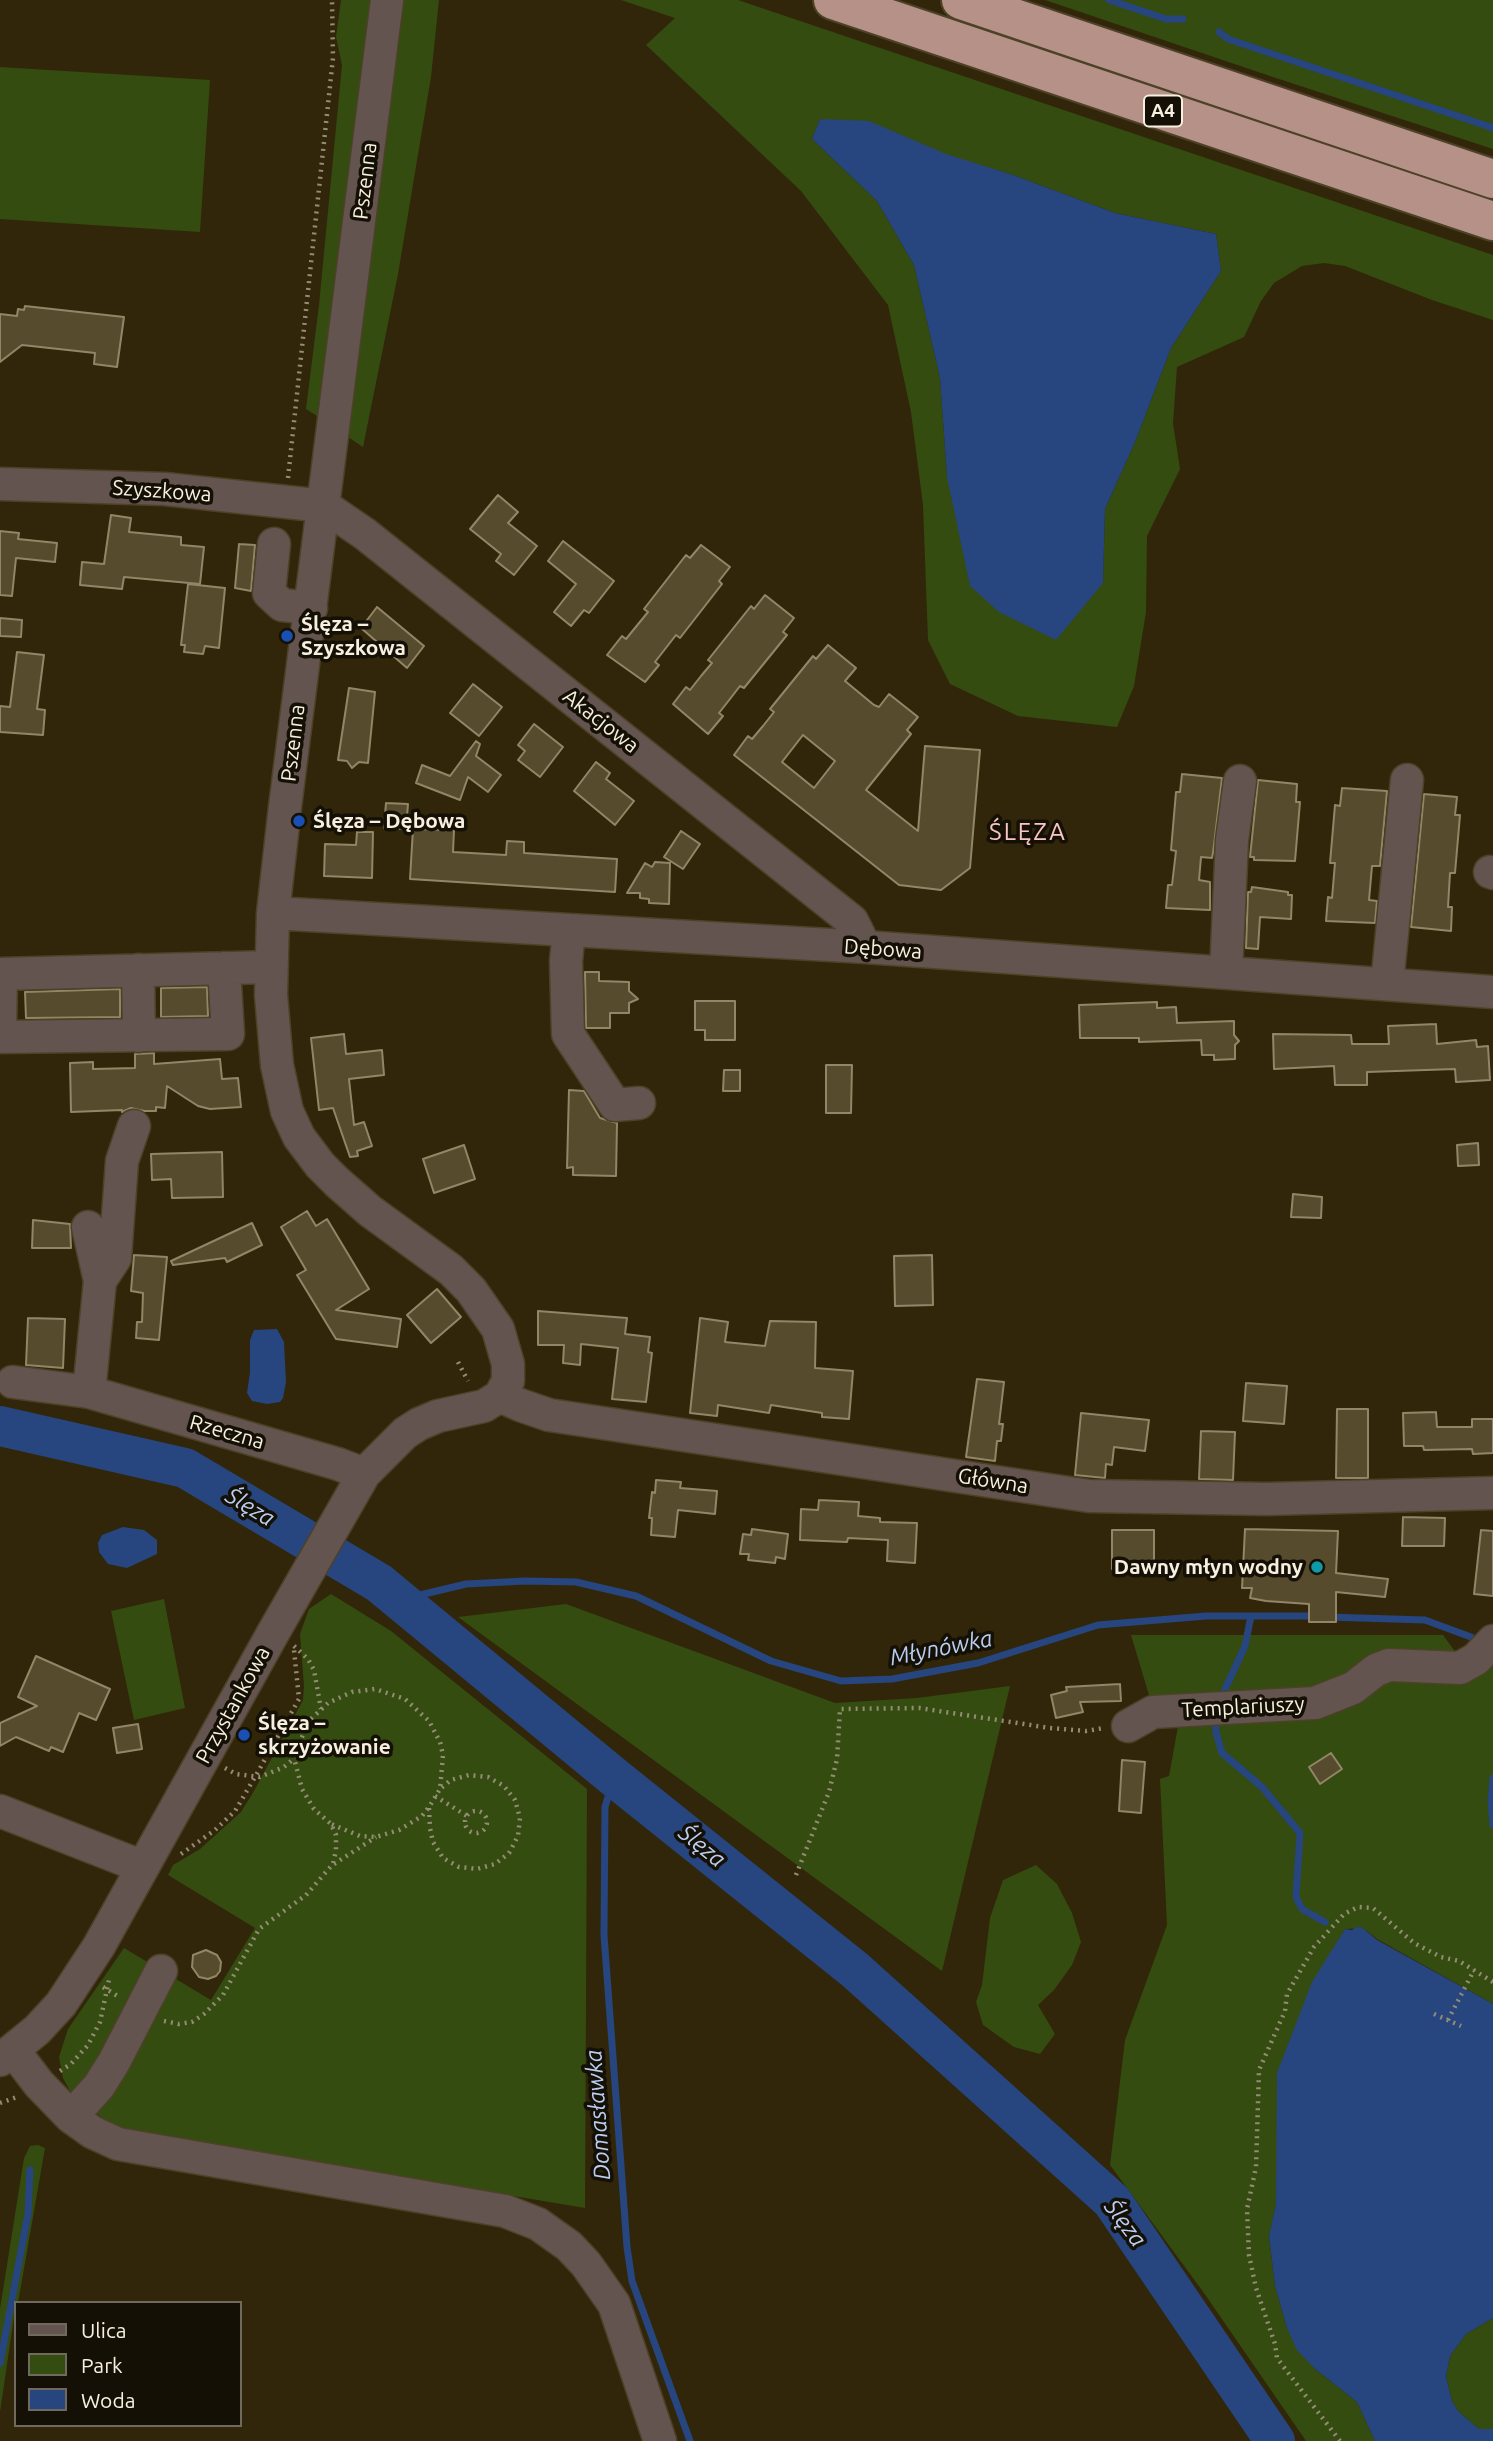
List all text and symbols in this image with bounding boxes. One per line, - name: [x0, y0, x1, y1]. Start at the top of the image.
- road number: A4: [1144, 96, 1182, 127]
- street label: Pszenna: [348, 141, 382, 221]
- street label: Szyszkowa: [112, 475, 212, 507]
- place label: Ślęza – Szyszkowa: [301, 611, 406, 661]
- marker: Ślęza – Szyszkowa: [279, 628, 295, 644]
- street label: Akacjowa: [558, 684, 644, 758]
- street label: Pszenna: [276, 703, 310, 783]
- place label: Ślęza – Dębowa: [313, 808, 465, 834]
- marker: Ślęza – Dębowa: [291, 813, 307, 829]
- district label: ŚLĘZA: [990, 818, 1066, 846]
- street label: Dębowa: [843, 934, 923, 964]
- street label: Rzeczna: [187, 1409, 267, 1455]
- street label: Główna: [956, 1463, 1030, 1499]
- water label: Ślęza: [220, 1482, 280, 1532]
- place label: Dawny młyn wodny: [1114, 1554, 1303, 1580]
- marker: Dawny młyn wodny: [1309, 1559, 1325, 1575]
- water label: Młynówka: [887, 1625, 995, 1671]
- street label: Przystankowa: [190, 1642, 276, 1768]
- street label: Templariuszy: [1181, 1691, 1305, 1723]
- place label: Ślęza – skrzyżowanie: [258, 1710, 391, 1760]
- marker: Ślęza – skrzyżowanie: [236, 1727, 252, 1743]
- water label: Ślęza: [673, 1819, 731, 1873]
- water label: Domasławka: [580, 2049, 616, 2181]
- water label: Ślęza: [1098, 2194, 1152, 2252]
- legend: [14, 2301, 242, 2427]
- text: Ulica: [81, 2318, 126, 2342]
- text: Park: [81, 2353, 123, 2377]
- text: Woda: [81, 2388, 135, 2412]

